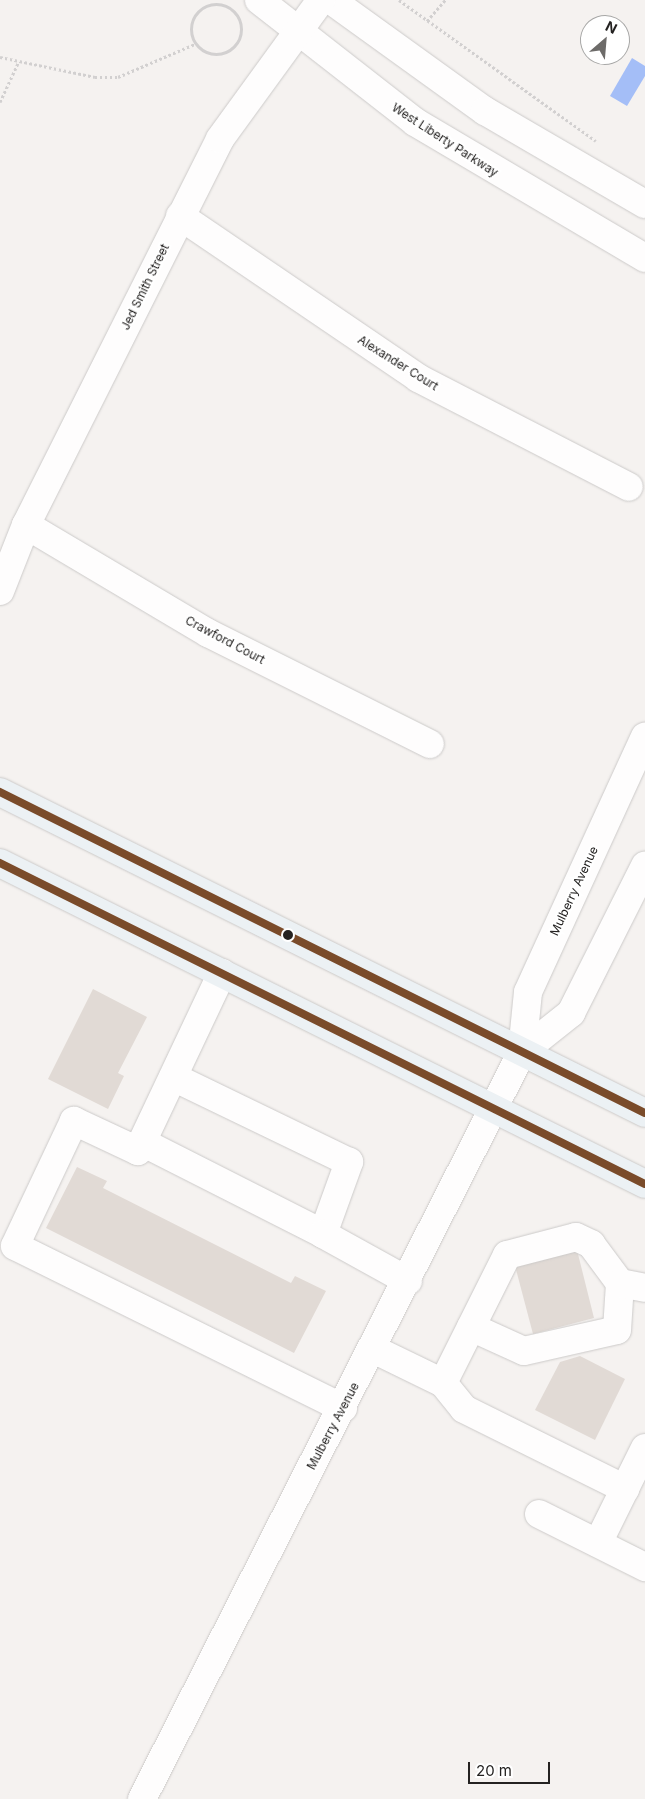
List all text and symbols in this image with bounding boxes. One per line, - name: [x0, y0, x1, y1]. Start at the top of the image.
- north arrow: [580, 15, 630, 65]
- text: N: [603, 17, 620, 37]
- street label: West Liberty Parkway: [389, 100, 501, 180]
- street label: Jed Smith Street: [118, 242, 172, 332]
- street label: Alexander Court: [355, 332, 441, 394]
- street label: Crawford Court: [183, 613, 267, 667]
- street label: Mulberry Avenue: [547, 844, 601, 938]
- unlabelled marker: [283, 930, 293, 940]
- street label: Mulberry Avenue: [304, 1380, 362, 1472]
- scale bar: [470, 1752, 552, 1784]
- text: 20 m: [476, 1761, 512, 1780]

